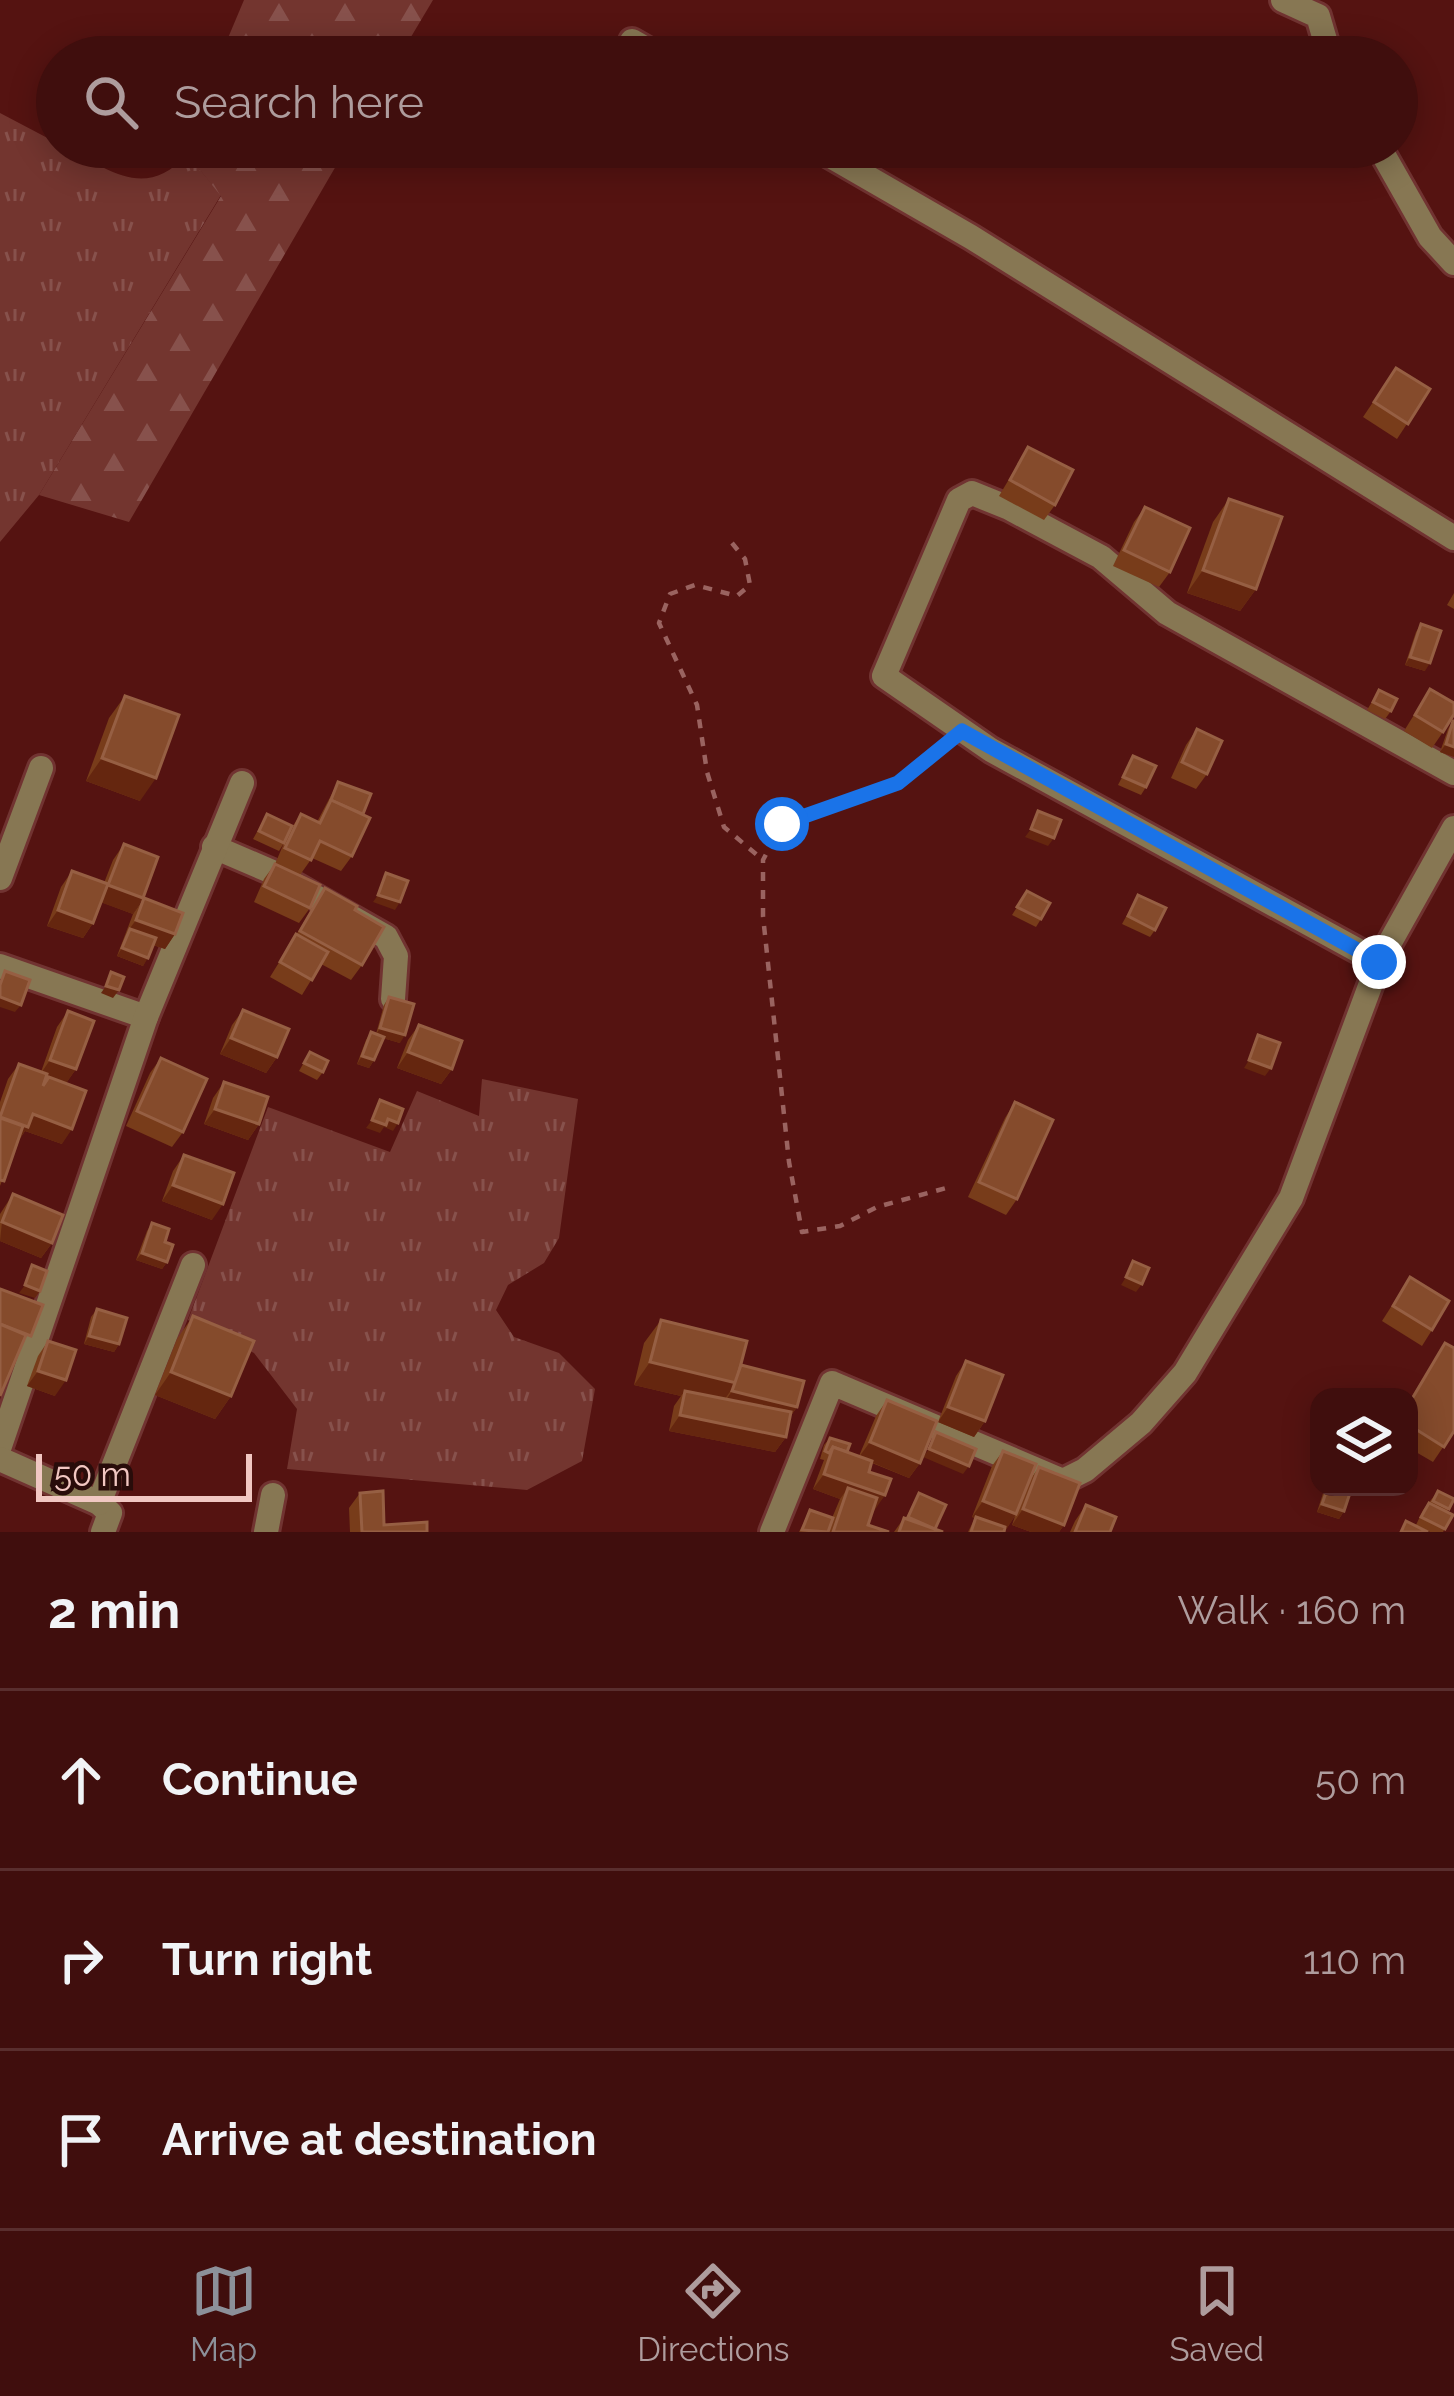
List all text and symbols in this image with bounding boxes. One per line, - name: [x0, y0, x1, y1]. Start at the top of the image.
- search box: [36, 36, 1418, 168]
- icon: search: [78, 69, 144, 135]
- text: Search here: [174, 76, 424, 129]
- route start: [755, 797, 809, 851]
- route end: [1352, 935, 1406, 989]
- map controls: [1310, 1388, 1418, 1496]
- button: layers: [1310, 1388, 1418, 1496]
- scale bar: [36, 1448, 252, 1501]
- text: 50 m: [54, 1455, 131, 1494]
- text: 2 min: [48, 1580, 180, 1640]
- text: Walk · 160 m: [1178, 1587, 1406, 1633]
- icon: ahead: [48, 1747, 114, 1813]
- text: Continue: [162, 1753, 358, 1806]
- text: 50 m: [1315, 1757, 1406, 1803]
- icon: right: [48, 1927, 114, 1993]
- text: Turn right: [162, 1933, 372, 1986]
- text: 110 m: [1303, 1937, 1406, 1983]
- icon: arrive: [48, 2107, 114, 2173]
- text: Arrive at destination: [162, 2113, 597, 2166]
- tab: Map: [190, 2258, 257, 2369]
- tab: Directions: [637, 2258, 790, 2369]
- tab: Saved: [1170, 2258, 1264, 2369]

